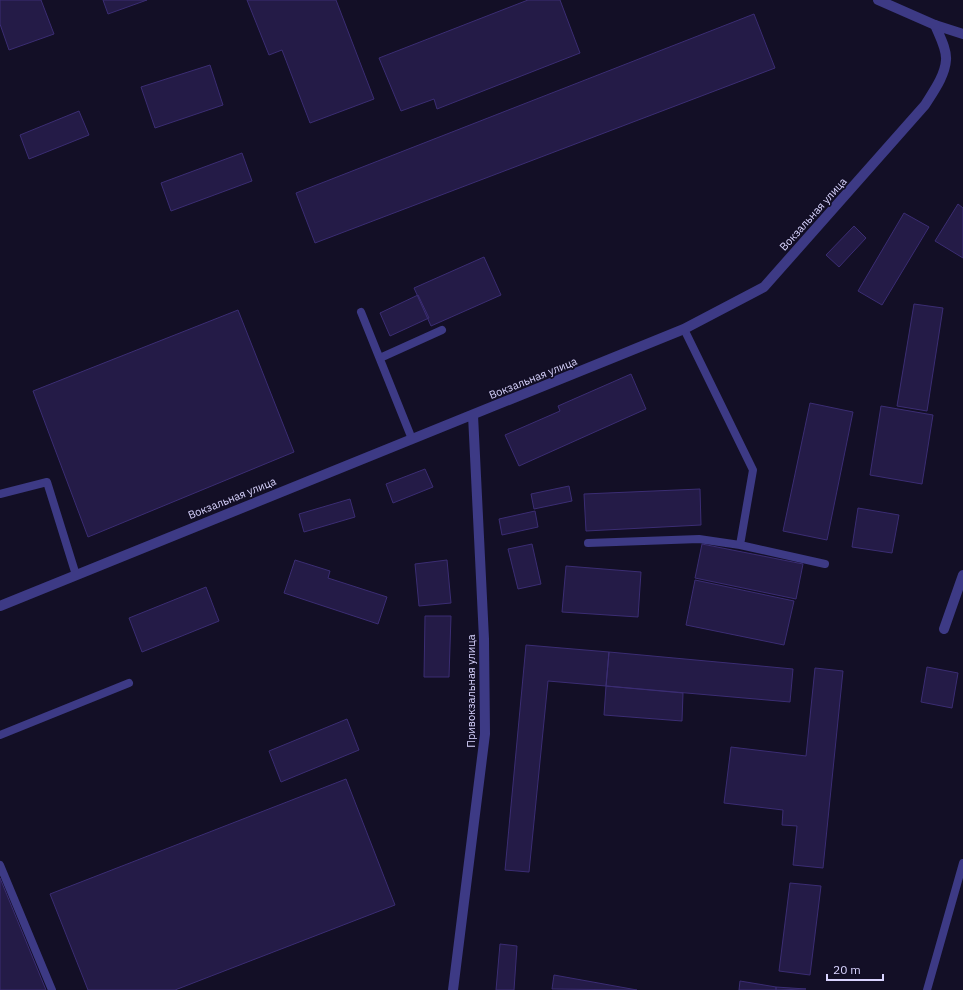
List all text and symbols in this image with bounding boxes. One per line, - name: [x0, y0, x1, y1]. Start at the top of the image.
- street label: Вокзальная улица: [776, 174, 850, 254]
- street label: Вокзальная улица: [487, 354, 579, 402]
- street label: Вокзальная улица: [186, 474, 278, 522]
- street label: Привокзальная улица: [464, 634, 478, 748]
- scale bar: [827, 956, 883, 982]
- text: 20 m: [833, 962, 861, 977]

